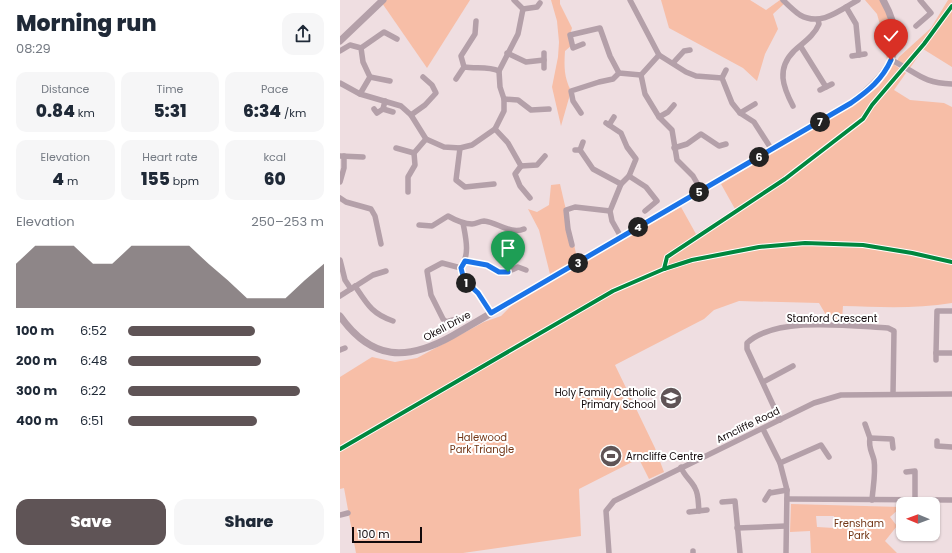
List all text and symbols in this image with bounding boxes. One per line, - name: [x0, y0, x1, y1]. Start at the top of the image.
- text: Morning run: [16, 8, 157, 39]
- button: share: [282, 13, 324, 55]
- pin: [874, 19, 908, 60]
- icon: check: [880, 25, 902, 47]
- text: 08:29: [16, 39, 51, 58]
- text: Distance: [41, 81, 89, 97]
- text: Time: [157, 81, 183, 97]
- text: Pace: [261, 81, 288, 97]
- text: 0.84: [36, 99, 75, 123]
- text: 5:31: [153, 99, 187, 123]
- text: 6:34: [243, 99, 281, 123]
- text: km: [75, 105, 95, 121]
- text: /km: [281, 105, 306, 121]
- pin: 7: [810, 112, 830, 132]
- text: 7: [817, 114, 823, 130]
- pin: 6: [749, 147, 769, 167]
- text: Elevation: [41, 149, 90, 165]
- text: Heart rate: [142, 149, 198, 165]
- text: kcal: [263, 149, 286, 165]
- text: 6: [755, 149, 763, 165]
- text: 4: [52, 167, 64, 191]
- text: 155: [141, 167, 170, 191]
- text: 60: [264, 167, 286, 191]
- text: m: [64, 173, 78, 189]
- text: bpm: [170, 173, 199, 189]
- pin: 5: [689, 182, 709, 202]
- text: 5: [695, 184, 703, 200]
- text: Elevation: [16, 212, 75, 231]
- text: 250–253 m: [251, 212, 324, 231]
- pin: 4: [628, 217, 648, 237]
- text: 4: [634, 219, 642, 235]
- pin: [491, 231, 525, 272]
- icon: arrive: [497, 237, 519, 259]
- pin: 3: [568, 253, 588, 273]
- text: 3: [575, 255, 581, 271]
- pin: 1: [456, 273, 476, 293]
- text: 1: [464, 275, 468, 291]
- street label: Okell Drive: [421, 307, 473, 345]
- street label: Stanford Crescent: [787, 311, 878, 326]
- text: 100 m: [16, 321, 54, 340]
- text: 6:52: [80, 321, 107, 340]
- text: 200 m: [16, 351, 57, 370]
- text: 6:48: [80, 351, 107, 370]
- text: 300 m: [16, 381, 57, 400]
- text: 6:22: [80, 381, 106, 400]
- place label: Holy Family Catholic Primary School: [555, 385, 656, 412]
- school or university icon: Holy Family Catholic Primary School: [658, 385, 684, 411]
- street label: Arncliffe Road: [714, 403, 782, 447]
- text: 400 m: [16, 411, 58, 430]
- text: 6:51: [80, 411, 103, 430]
- park label: Halewood Park Triangle: [450, 430, 514, 457]
- sports icon: Arncliffe Centre: [598, 443, 624, 469]
- place label: Arncliffe Centre: [626, 449, 703, 464]
- north arrow: [896, 497, 940, 541]
- map controls: [896, 497, 940, 541]
- button: Save: [16, 499, 166, 545]
- button: Share: [174, 499, 324, 545]
- park label: Frensham Park: [834, 516, 884, 543]
- scale bar: [352, 525, 422, 544]
- text: 100 m: [358, 526, 390, 542]

